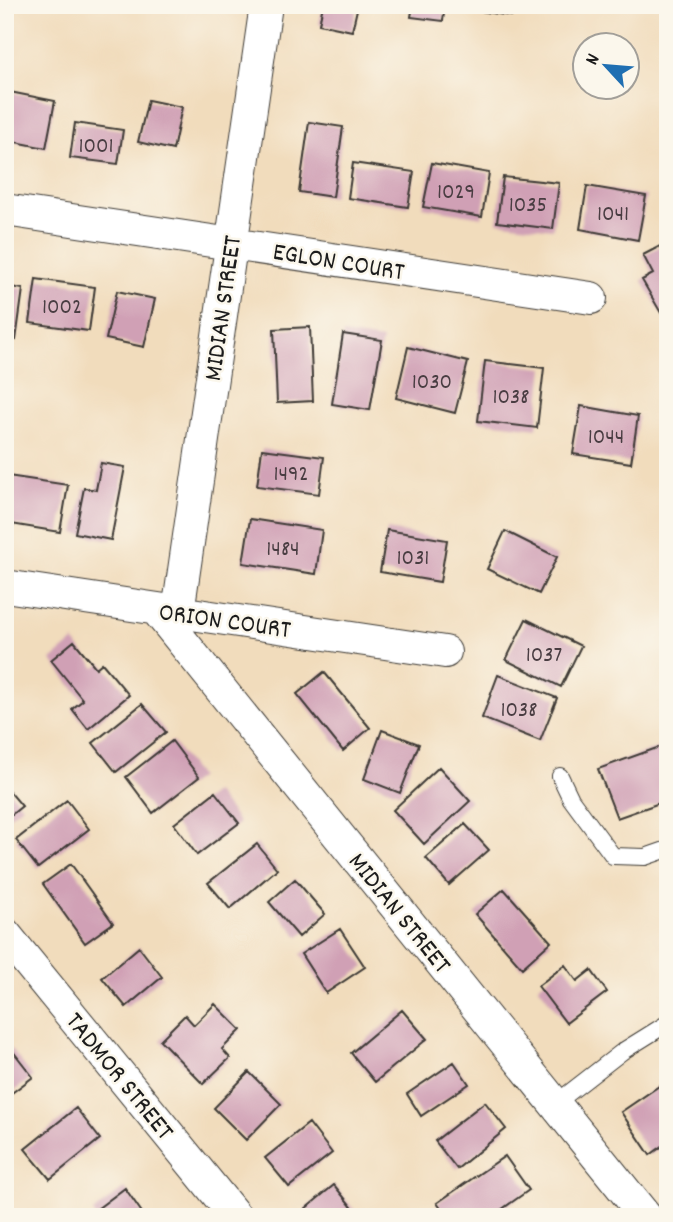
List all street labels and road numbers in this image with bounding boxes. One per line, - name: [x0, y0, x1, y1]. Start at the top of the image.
- street label: MIDIAN STREET: [196, 233, 253, 384]
- street label: EGLON COURT: [270, 235, 407, 292]
- street label: ORION COURT: [156, 595, 293, 650]
- street label: MIDIAN STREET: [338, 846, 459, 983]
- street label: TADMOR STREET: [55, 1005, 182, 1150]

